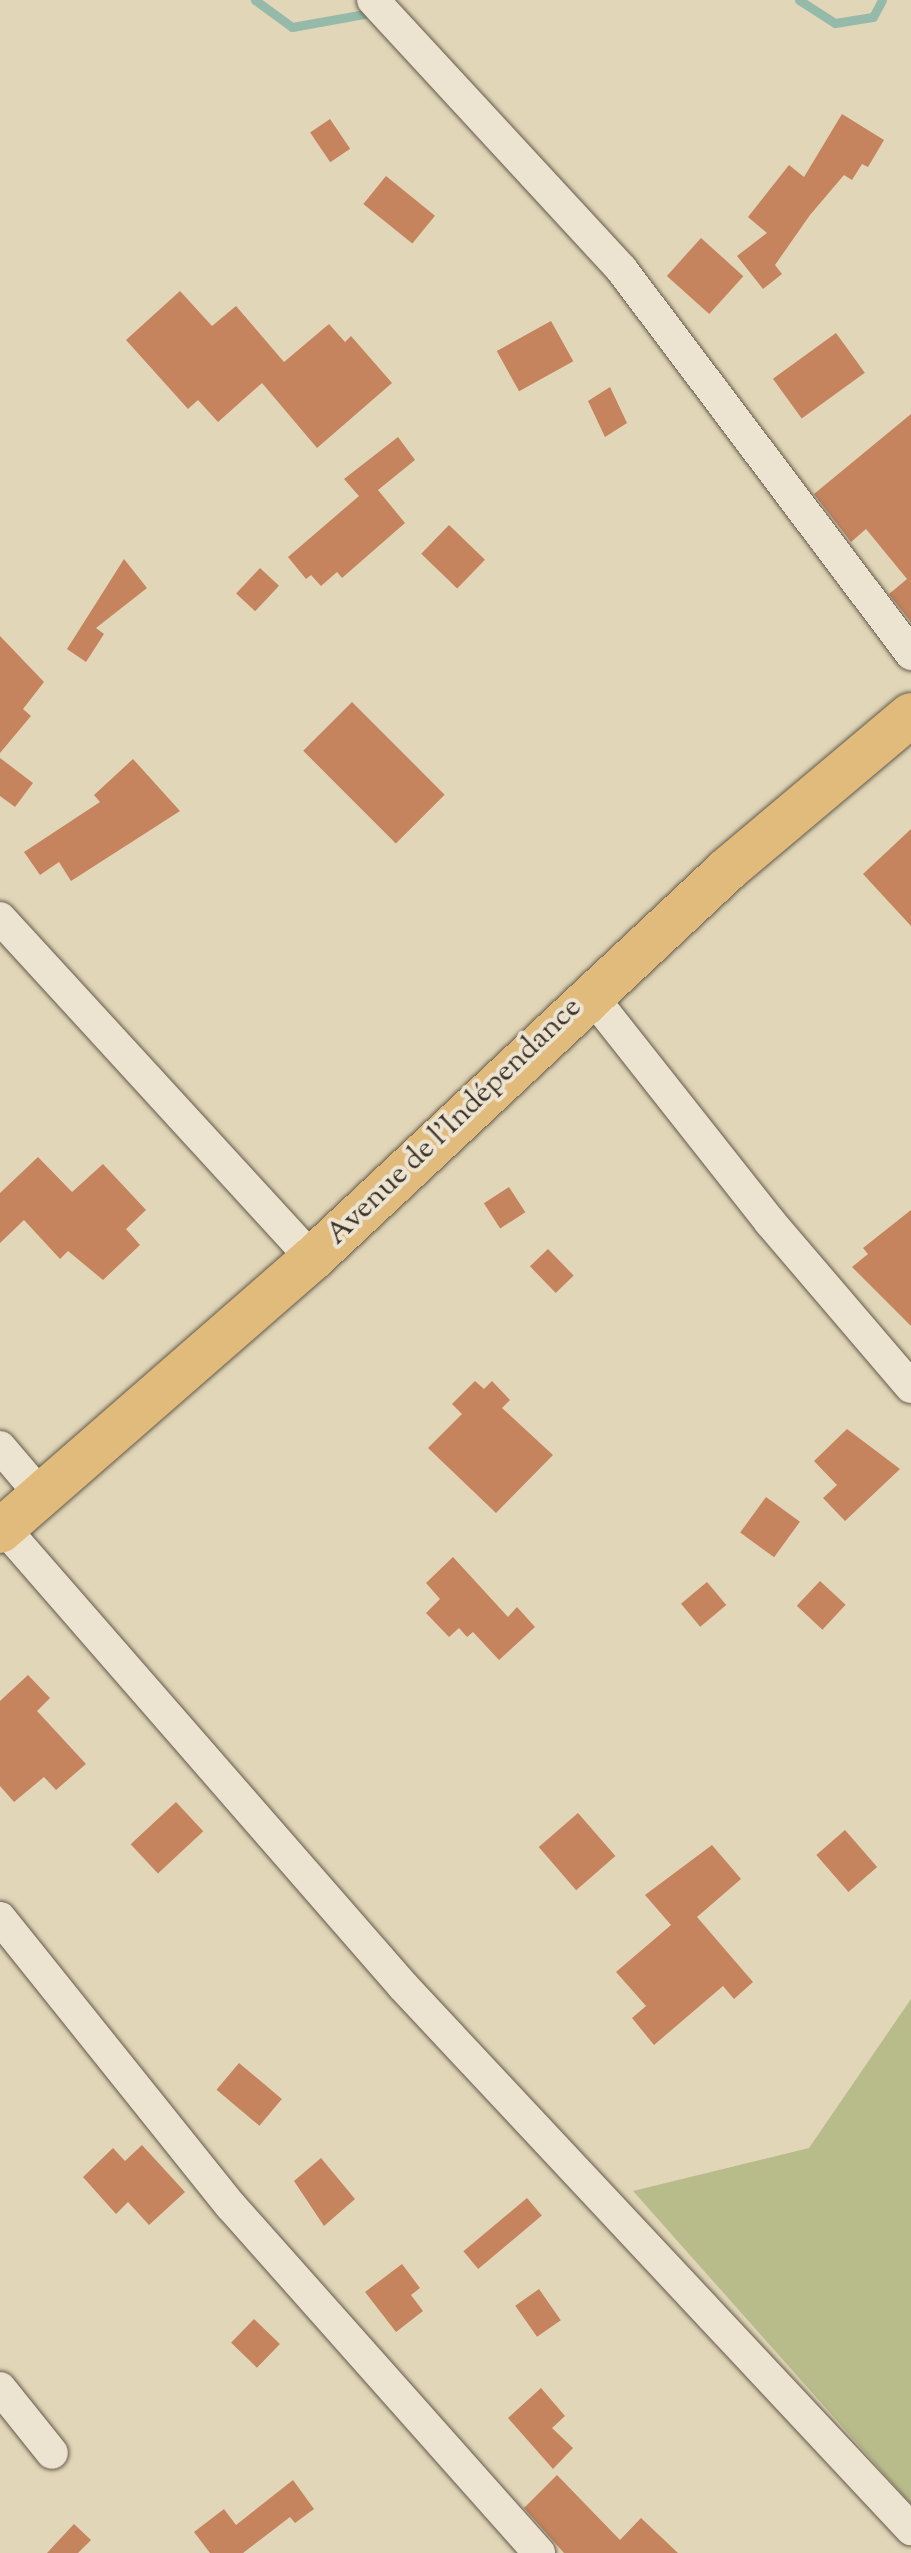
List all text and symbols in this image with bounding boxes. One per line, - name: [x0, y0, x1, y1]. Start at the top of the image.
- street label: Avenue de l'Indépendance: [320, 991, 590, 1253]

